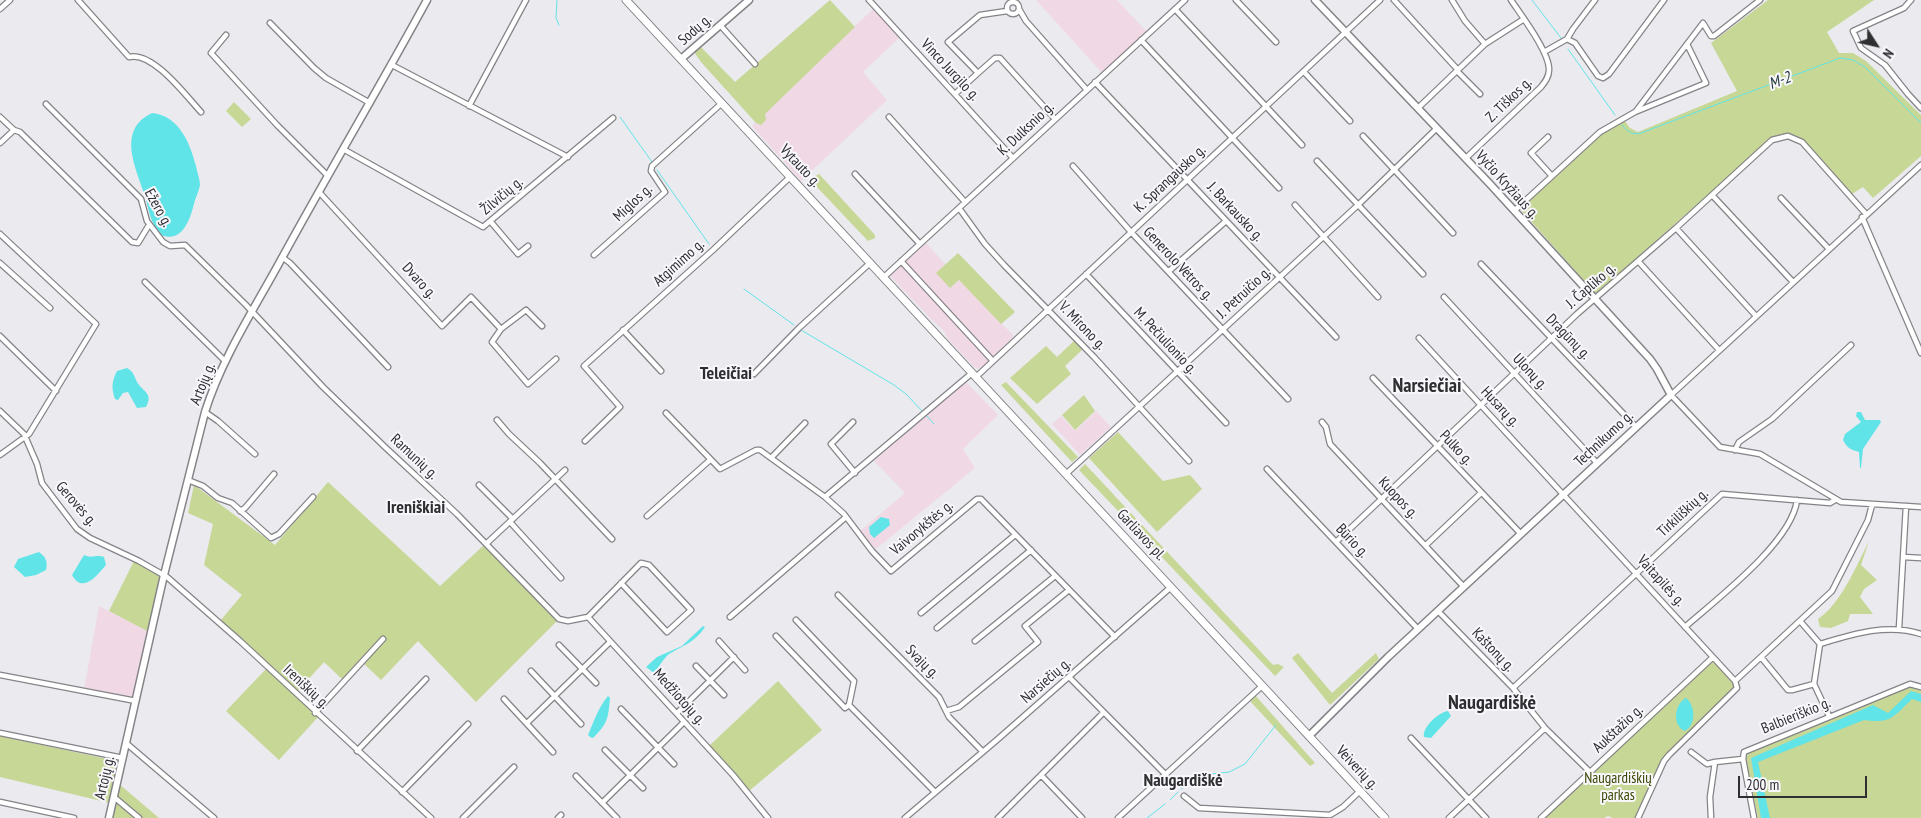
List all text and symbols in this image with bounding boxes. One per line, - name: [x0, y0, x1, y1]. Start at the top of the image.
- street label: Sodų g.: [675, 11, 715, 49]
- north arrow: [1851, 20, 1901, 70]
- street label: Vinco Jurgilo g.: [917, 35, 983, 105]
- text: N: [1879, 45, 1898, 62]
- water label: M-2: [1766, 68, 1794, 94]
- street label: Z. Tiškos g.: [1482, 74, 1536, 126]
- street label: K. Dulksnio g.: [994, 98, 1058, 160]
- street label: Vytauto g.: [776, 141, 824, 191]
- street label: K. Sprangausko g.: [1130, 141, 1210, 217]
- street label: Vyčio Kryžiaus g.: [1472, 147, 1542, 223]
- street label: Žilvičių g.: [477, 173, 527, 219]
- street label: J. Barkausko g.: [1203, 179, 1267, 245]
- street label: Miglos g.: [610, 181, 656, 225]
- street label: Ežero g.: [140, 186, 176, 230]
- street label: Generolo Vėtros g.: [1139, 223, 1217, 305]
- street label: Atgimimo g.: [650, 235, 708, 291]
- street label: Dvaro g.: [398, 259, 440, 303]
- street label: J. Čapliko g.: [1562, 260, 1620, 312]
- street label: J. Petruičio g.: [1213, 263, 1275, 323]
- street label: V. Mirono g.: [1055, 298, 1109, 354]
- street label: M. Pečiulionio g.: [1130, 304, 1200, 378]
- street label: Dragūnų g.: [1542, 310, 1594, 364]
- street label: Ulonų g.: [1509, 350, 1551, 394]
- street label: Artojų g.: [186, 360, 220, 408]
- district label: Teleičiai: [700, 363, 752, 385]
- district label: Narsiečiai: [1392, 374, 1462, 398]
- street label: Husarų g.: [1477, 383, 1523, 431]
- street label: Technikumo g.: [1571, 407, 1637, 471]
- street label: Pulko g.: [1435, 427, 1477, 469]
- street label: Ramunių g.: [387, 431, 441, 483]
- street label: Kuopos g.: [1374, 473, 1422, 523]
- street label: Gerovės g.: [52, 478, 100, 530]
- street label: Tirkiliškių g.: [1654, 485, 1712, 541]
- district label: Ireniškiai: [387, 497, 445, 519]
- street label: Vaivorykštės g.: [887, 497, 957, 559]
- street label: Garliavos pl.: [1113, 506, 1169, 564]
- street label: Būrio g.: [1332, 520, 1372, 562]
- street label: Vaitapilės g.: [1633, 552, 1689, 610]
- street label: Kaštonų g.: [1468, 624, 1518, 676]
- street label: Svajų g.: [901, 641, 943, 683]
- street label: Narsiečių g.: [1017, 655, 1075, 707]
- street label: Ireniškių g.: [279, 661, 333, 713]
- street label: Medžiotojų g.: [649, 665, 709, 729]
- district label: Naugardiškė: [1448, 691, 1536, 715]
- street label: Balbieriškio g.: [1759, 694, 1833, 738]
- street label: Aukštažio g.: [1589, 701, 1647, 757]
- street label: Veiverių g.: [1332, 742, 1382, 794]
- street label: Artojų g.: [91, 754, 119, 802]
- scale bar: [1741, 766, 1870, 798]
- district label: Naugardiškė: [1143, 770, 1223, 792]
- park label: Naugardiškių parkas: [1584, 770, 1652, 805]
- text: 200 m: [1746, 775, 1779, 794]

